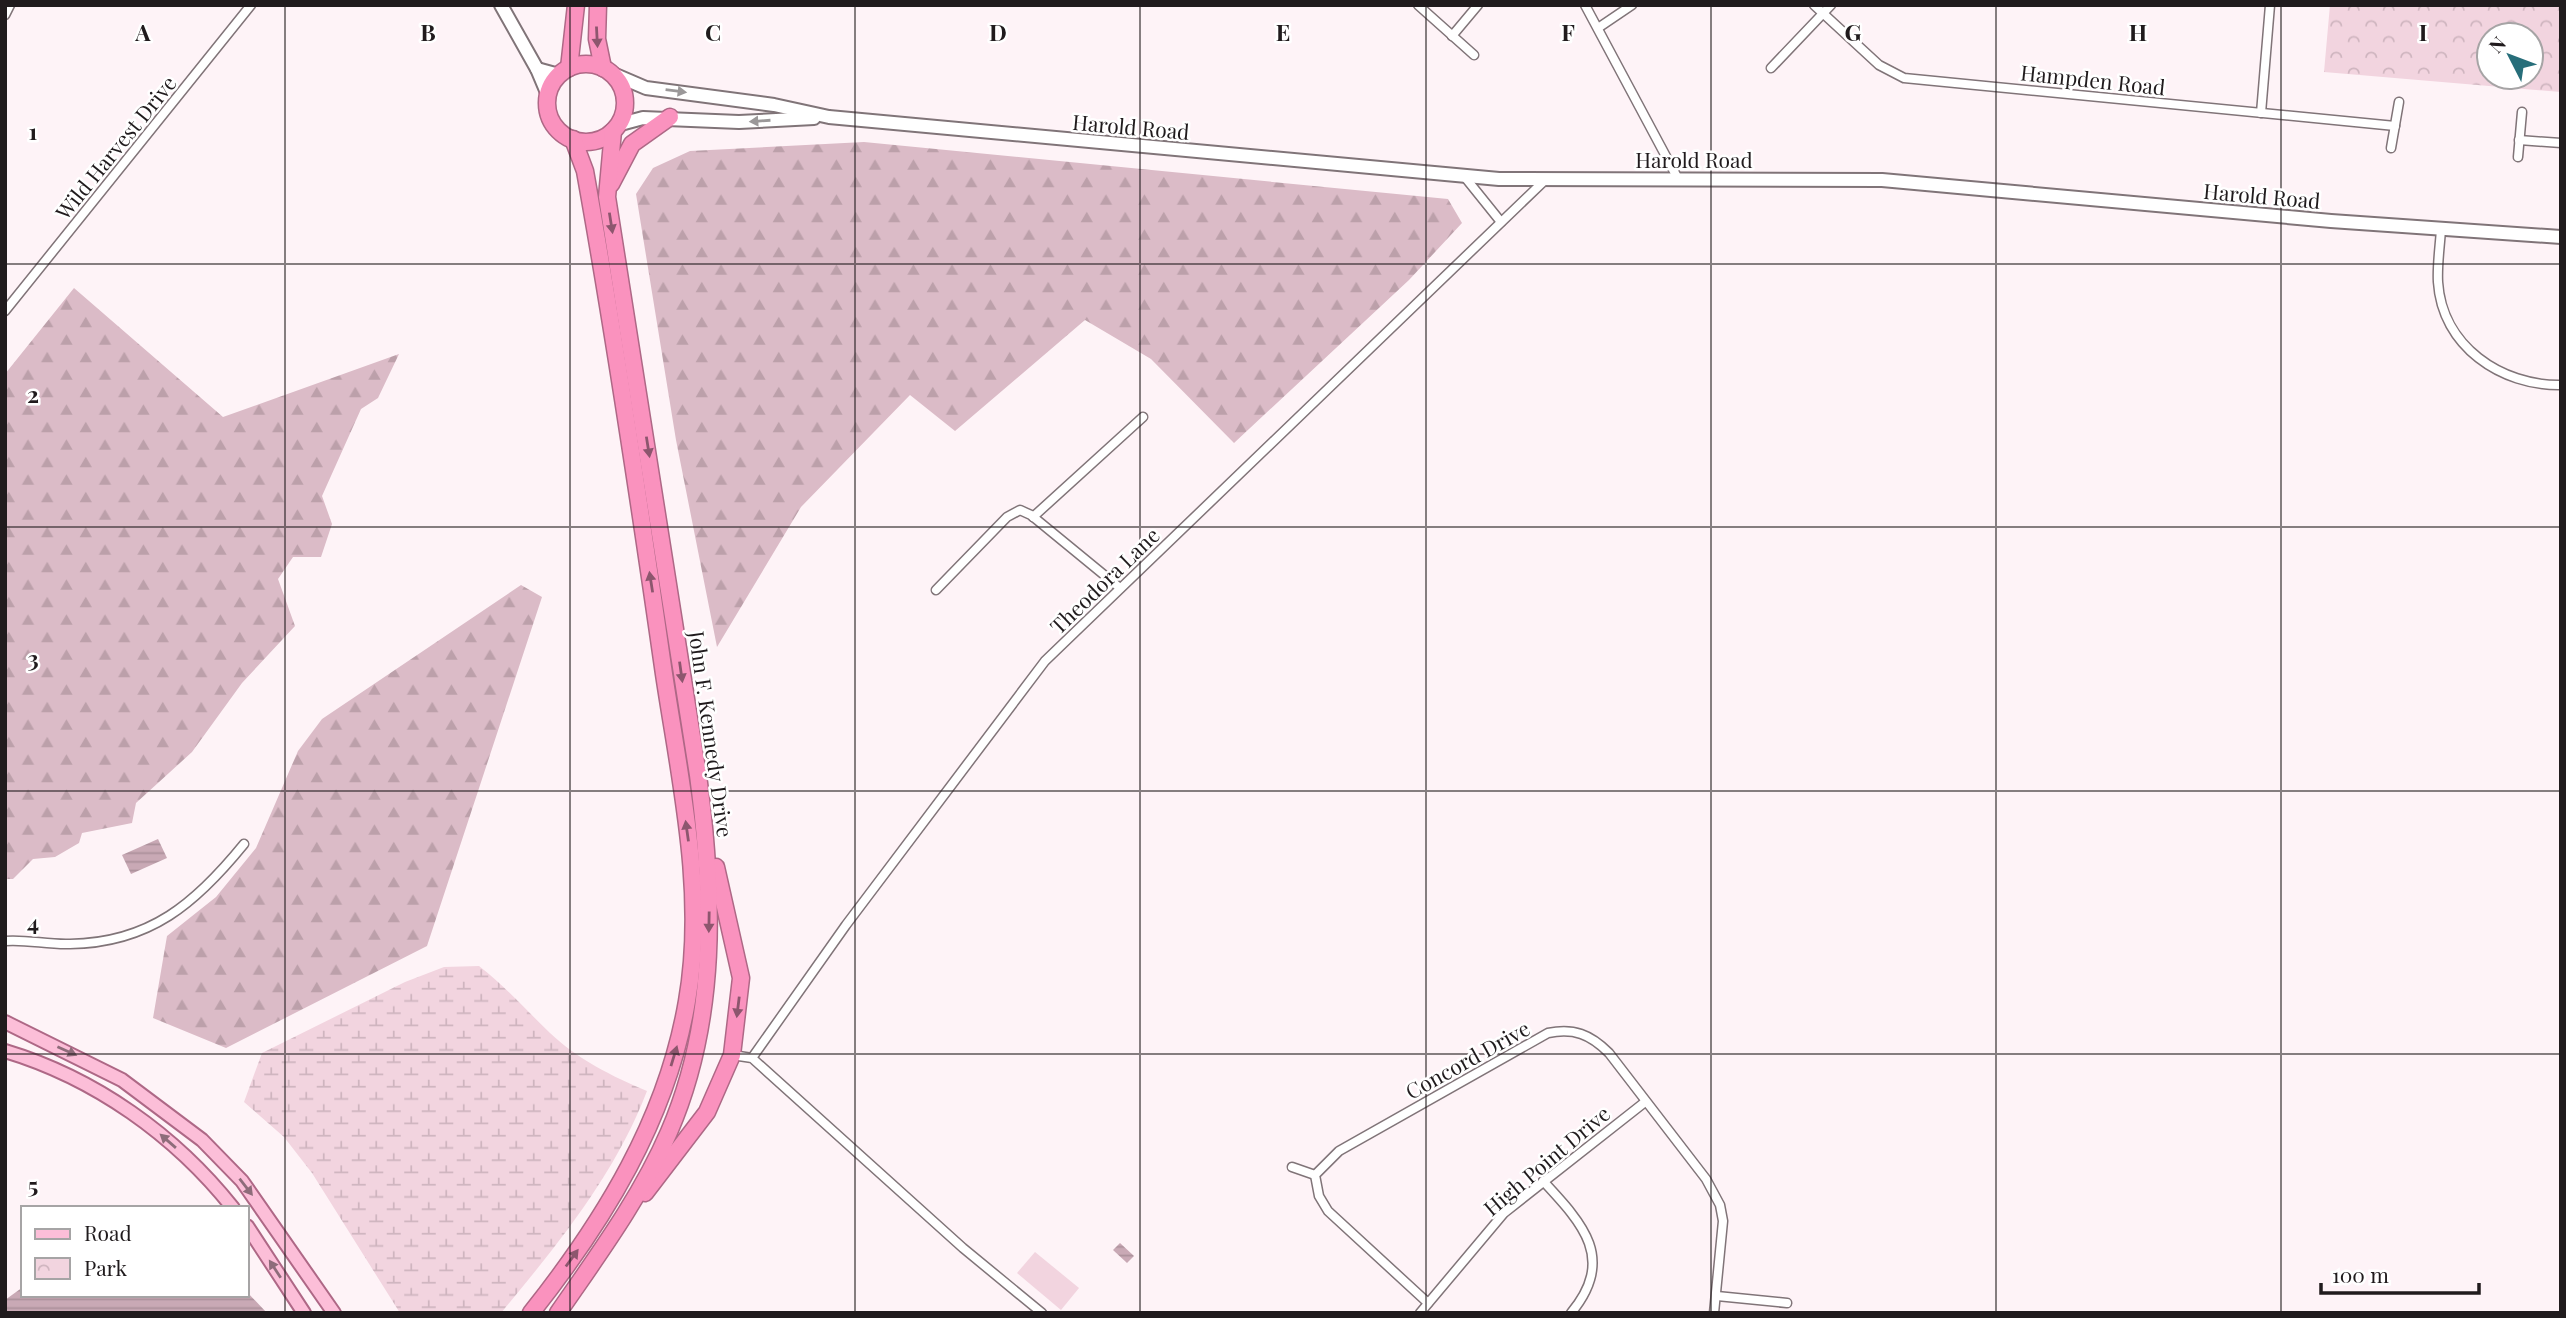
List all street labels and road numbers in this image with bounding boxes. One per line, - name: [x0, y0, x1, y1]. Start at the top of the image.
- street label: Hampden Road: [2019, 57, 2167, 101]
- street label: Wild Harvest Drive: [48, 69, 182, 225]
- street label: Harold Road: [1071, 107, 1191, 145]
- street label: Harold Road: [1635, 145, 1753, 173]
- street label: Harold Road: [2202, 176, 2322, 214]
- street label: Theodora Lane: [1043, 521, 1165, 639]
- street label: John F. Kennedy Drive: [684, 628, 740, 839]
- street label: Concord Drive: [1400, 1013, 1534, 1105]
- street label: High Point Drive: [1477, 1099, 1615, 1221]

